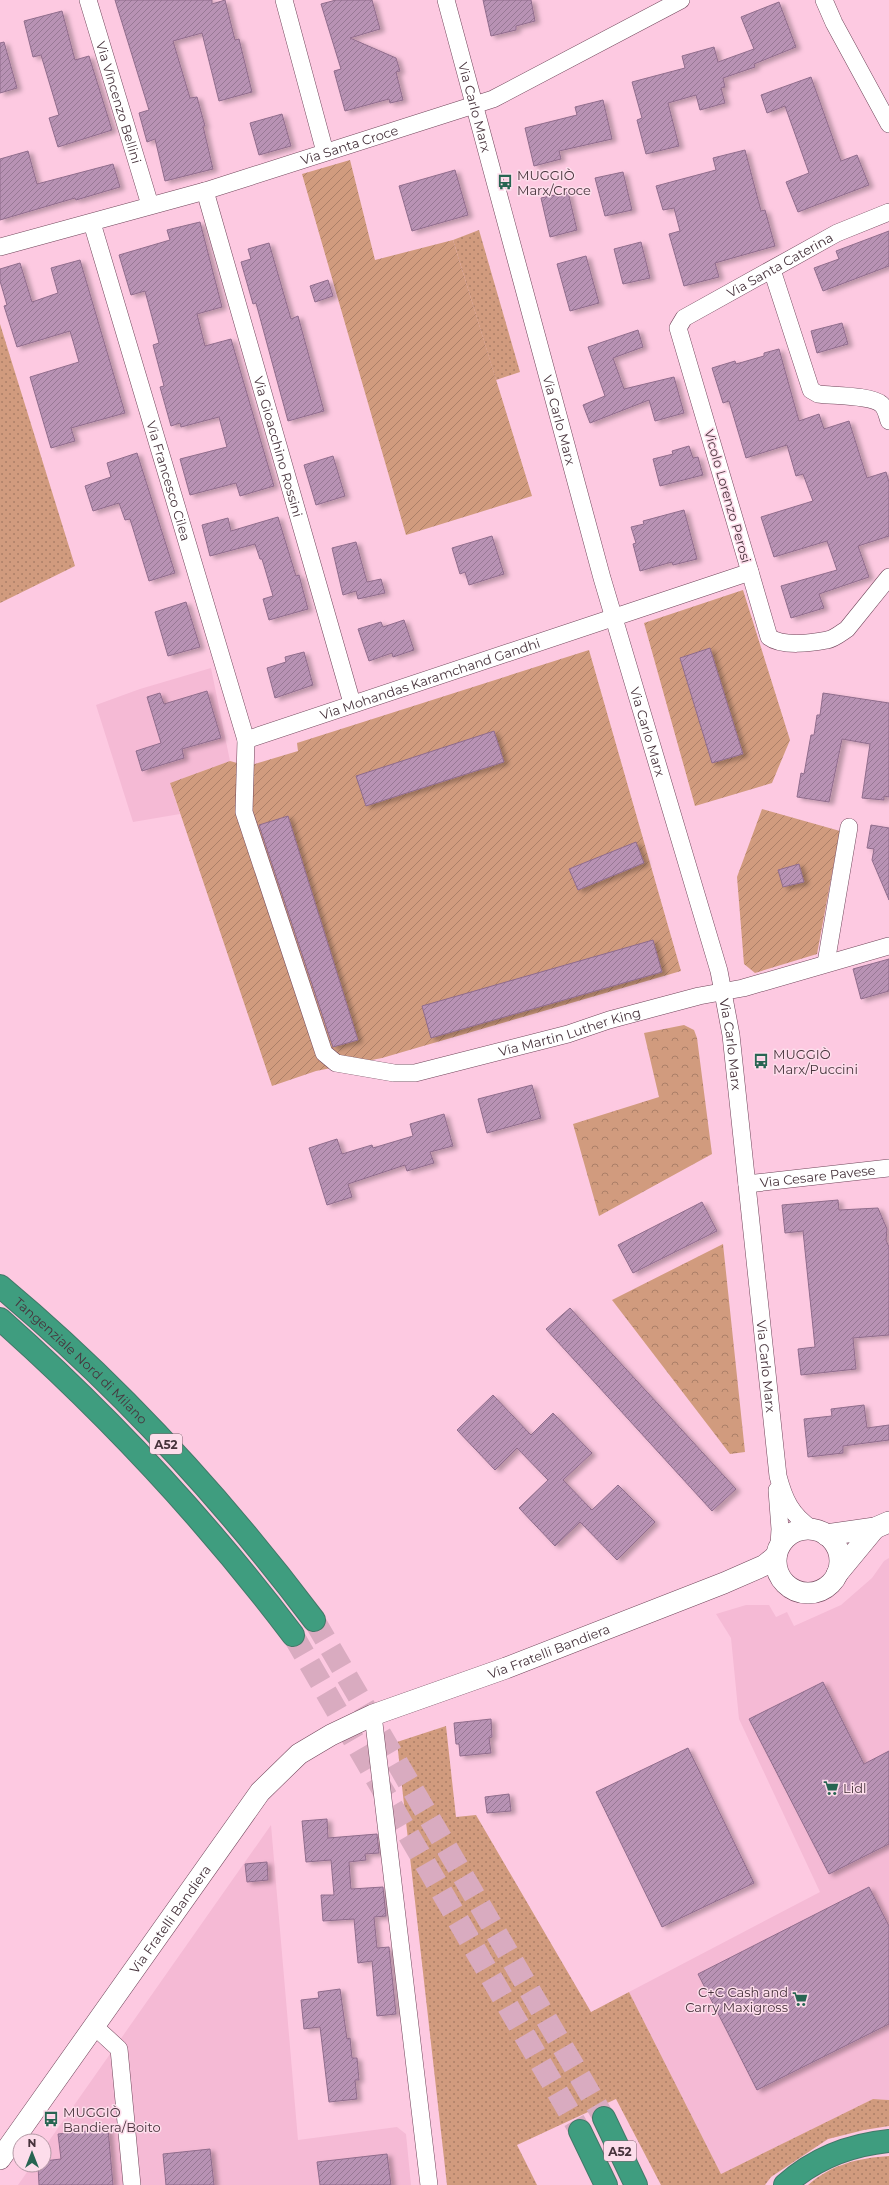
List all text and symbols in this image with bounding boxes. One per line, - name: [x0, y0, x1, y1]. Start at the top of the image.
- street label: Via Vincenzo Bellini: [93, 39, 145, 166]
- street label: Via Carlo Marx: [455, 60, 495, 154]
- street label: Via Santa Croce: [299, 122, 400, 168]
- place label: MUGGIÒ Marx/Croce: [517, 167, 591, 198]
- bus stop icon: MUGGIÒ Marx/Croce: [496, 173, 514, 191]
- street label: Via Santa Caterina: [724, 229, 836, 301]
- street label: Via Carlo Marx: [540, 373, 579, 467]
- street label: Via Gioacchino Rossini: [251, 374, 306, 519]
- street label: Via Francesco Cilea: [143, 419, 194, 543]
- street label: Vicolo Lorenzo Perosi: [701, 427, 755, 565]
- street label: Via Mohandas Karamchand Gandhi: [318, 635, 542, 723]
- street label: Via Carlo Marx: [627, 685, 669, 778]
- street label: Via Carlo Marx: [716, 997, 745, 1091]
- street label: Via Martin Luther King: [497, 1004, 642, 1059]
- place label: MUGGIÒ Marx/Puccini: [773, 1046, 858, 1077]
- bus stop icon: MUGGIÒ Marx/Puccini: [752, 1052, 770, 1070]
- street label: Via Cesare Pavese: [759, 1162, 876, 1191]
- street label: Tangenziale Nord di Milano: [11, 1294, 151, 1427]
- street label: Via Carlo Marx: [753, 1319, 779, 1413]
- road number: A52: [150, 1434, 182, 1454]
- street label: Via Fratelli Bandiera: [486, 1620, 612, 1682]
- supermarket icon: Lidl: [822, 1779, 840, 1797]
- place label: Lidl: [843, 1780, 866, 1796]
- street label: Via Fratelli Bandiera: [126, 1862, 214, 1977]
- place label: C+C Cash and Carry Maxigross: [685, 1984, 788, 2015]
- supermarket icon: C+C Cash and Carry Maxigross: [791, 1990, 809, 2008]
- place label: MUGGIÒ Bandiera/Boito: [63, 2104, 161, 2135]
- bus stop icon: MUGGIÒ Bandiera/Boito: [42, 2110, 60, 2128]
- north arrow: [12, 2133, 52, 2173]
- text: N: [28, 2136, 36, 2150]
- road number: A52: [604, 2141, 636, 2161]

